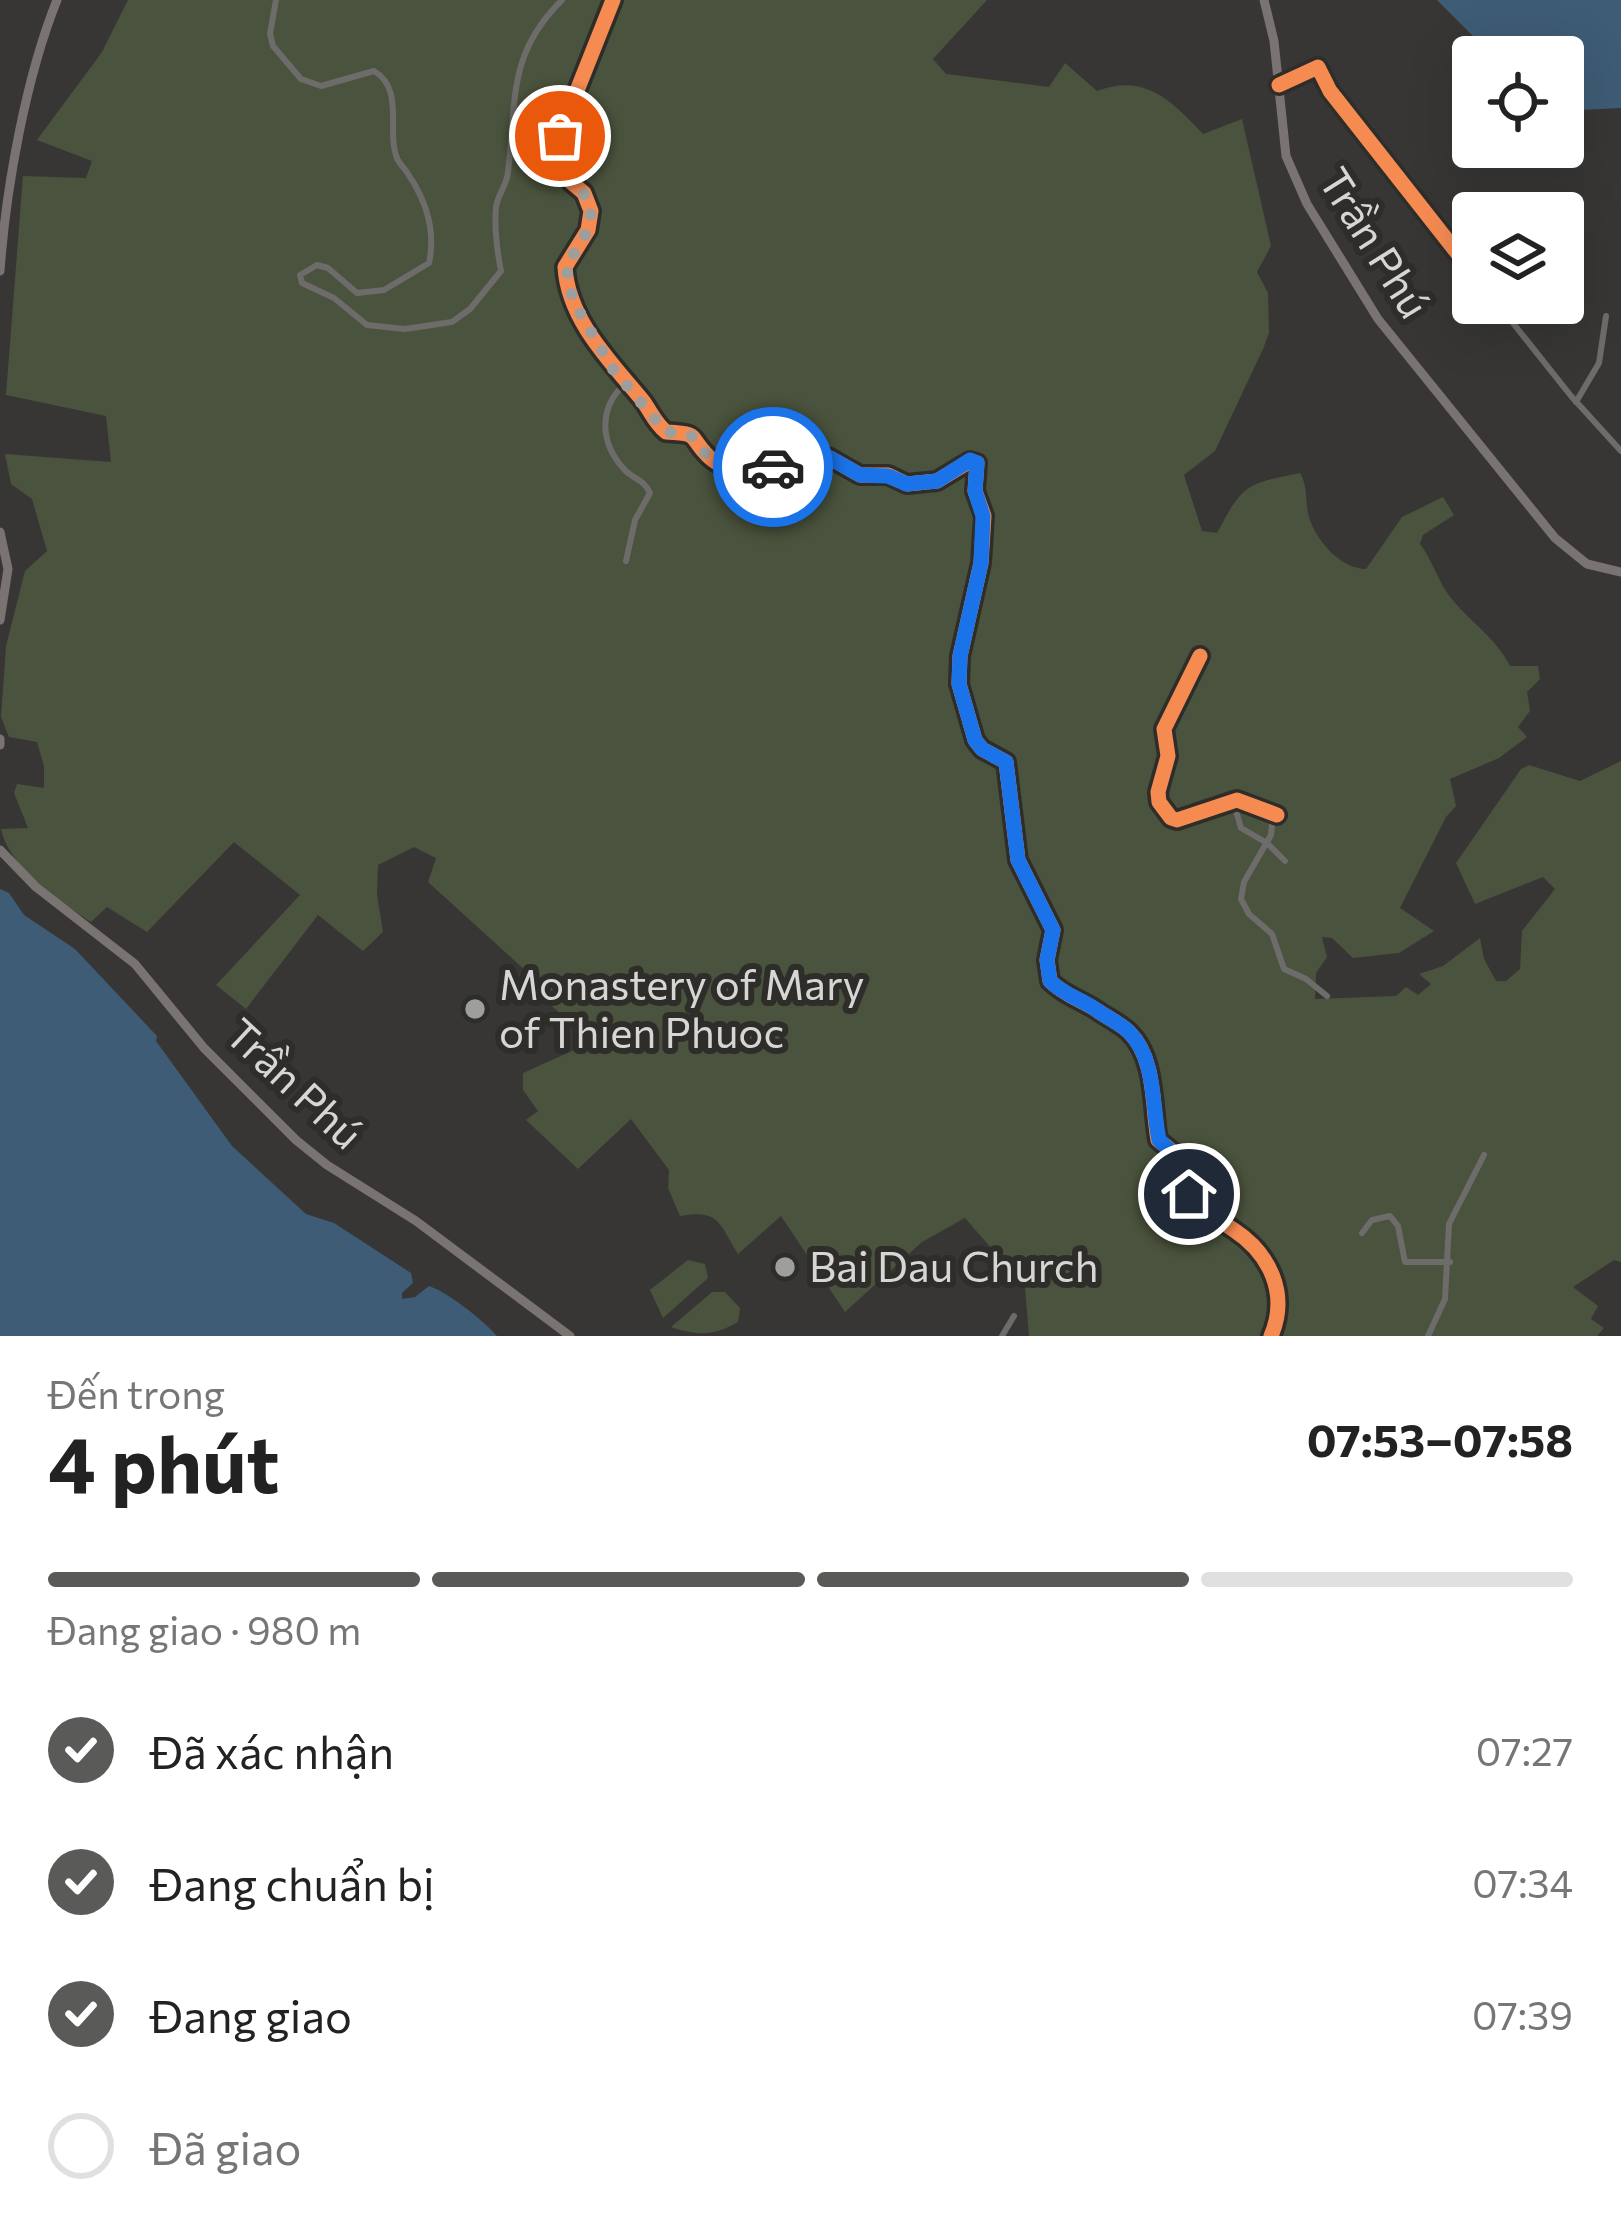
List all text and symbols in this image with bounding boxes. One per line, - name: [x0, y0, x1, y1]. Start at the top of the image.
- map controls: [1452, 36, 1584, 324]
- button: locate: [1452, 36, 1584, 168]
- pin: [509, 85, 611, 187]
- icon: bag: [527, 103, 593, 169]
- street label: Trần Phú: [1309, 157, 1442, 327]
- button: layers: [1452, 192, 1584, 324]
- courier: [713, 407, 833, 527]
- icon: car: [740, 434, 806, 500]
- place label: Monastery of Mary of Thien Phuoc: [499, 957, 865, 1057]
- marker: Monastery of Mary of Thien Phuoc: [462, 996, 488, 1022]
- street label: Trần Phú: [216, 1006, 374, 1159]
- pin: [1138, 1143, 1240, 1245]
- icon: home: [1156, 1161, 1222, 1227]
- place label: Bai Dau Church: [809, 1239, 1099, 1291]
- marker: Bai Dau Church: [772, 1254, 798, 1280]
- text: Đến trong: [48, 1369, 225, 1417]
- text: 07:53–07:58: [1307, 1411, 1573, 1466]
- text: 4 phút: [48, 1414, 280, 1509]
- text: Đang giao · 980 m: [48, 1605, 361, 1653]
- icon: check: [48, 1717, 114, 1783]
- text: Đã xác nhận: [150, 1723, 394, 1778]
- text: 07:27: [1476, 1726, 1573, 1774]
- icon: check: [48, 1849, 114, 1915]
- text: Đang chuẩn bị: [150, 1855, 435, 1910]
- text: 07:34: [1472, 1858, 1573, 1906]
- icon: check: [48, 1981, 114, 2047]
- text: Đang giao: [150, 1987, 352, 2042]
- text: 07:39: [1472, 1990, 1573, 2038]
- text: Đã giao: [150, 2119, 301, 2174]

